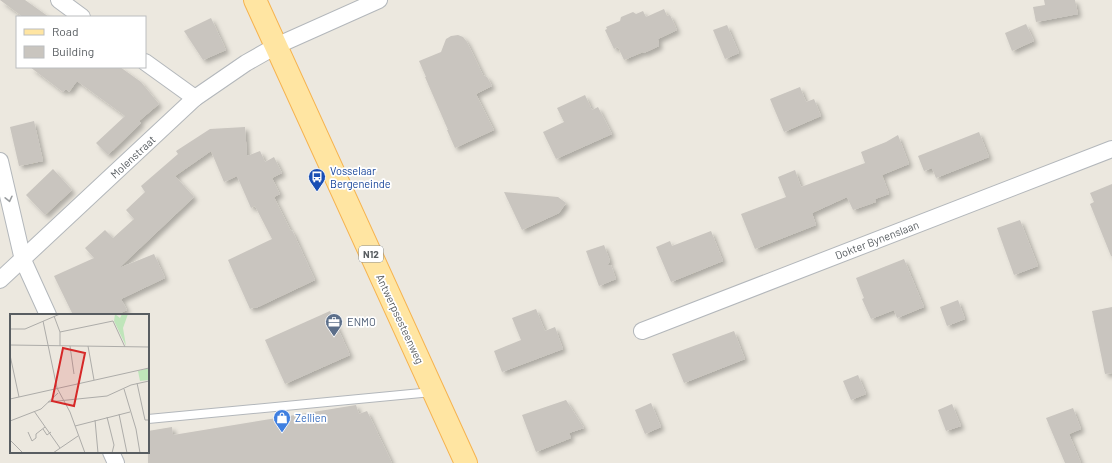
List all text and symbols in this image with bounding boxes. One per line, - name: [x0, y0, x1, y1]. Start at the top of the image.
- legend: [16, 16, 146, 68]
- text: Road: [52, 24, 79, 38]
- text: Building: [52, 44, 94, 58]
- street label: Molenstraat: [108, 133, 158, 181]
- place label: Vosselaar Bergeneinde: [330, 164, 391, 190]
- bus stop icon: Vosselaar Bergeneinde: [307, 167, 327, 192]
- one-way arrow: [4, 196, 12, 202]
- street label: Dokter Bynenslaan: [833, 218, 921, 262]
- road number: N12: [359, 246, 383, 262]
- street label: Antwerpsesteenweg: [374, 272, 427, 366]
- office icon: ENMO: [324, 312, 344, 337]
- inset map: [10, 314, 149, 453]
- place label: ENMO: [347, 315, 376, 328]
- shop icon: Zellien: [272, 408, 292, 433]
- place label: Zellien: [295, 411, 327, 424]

